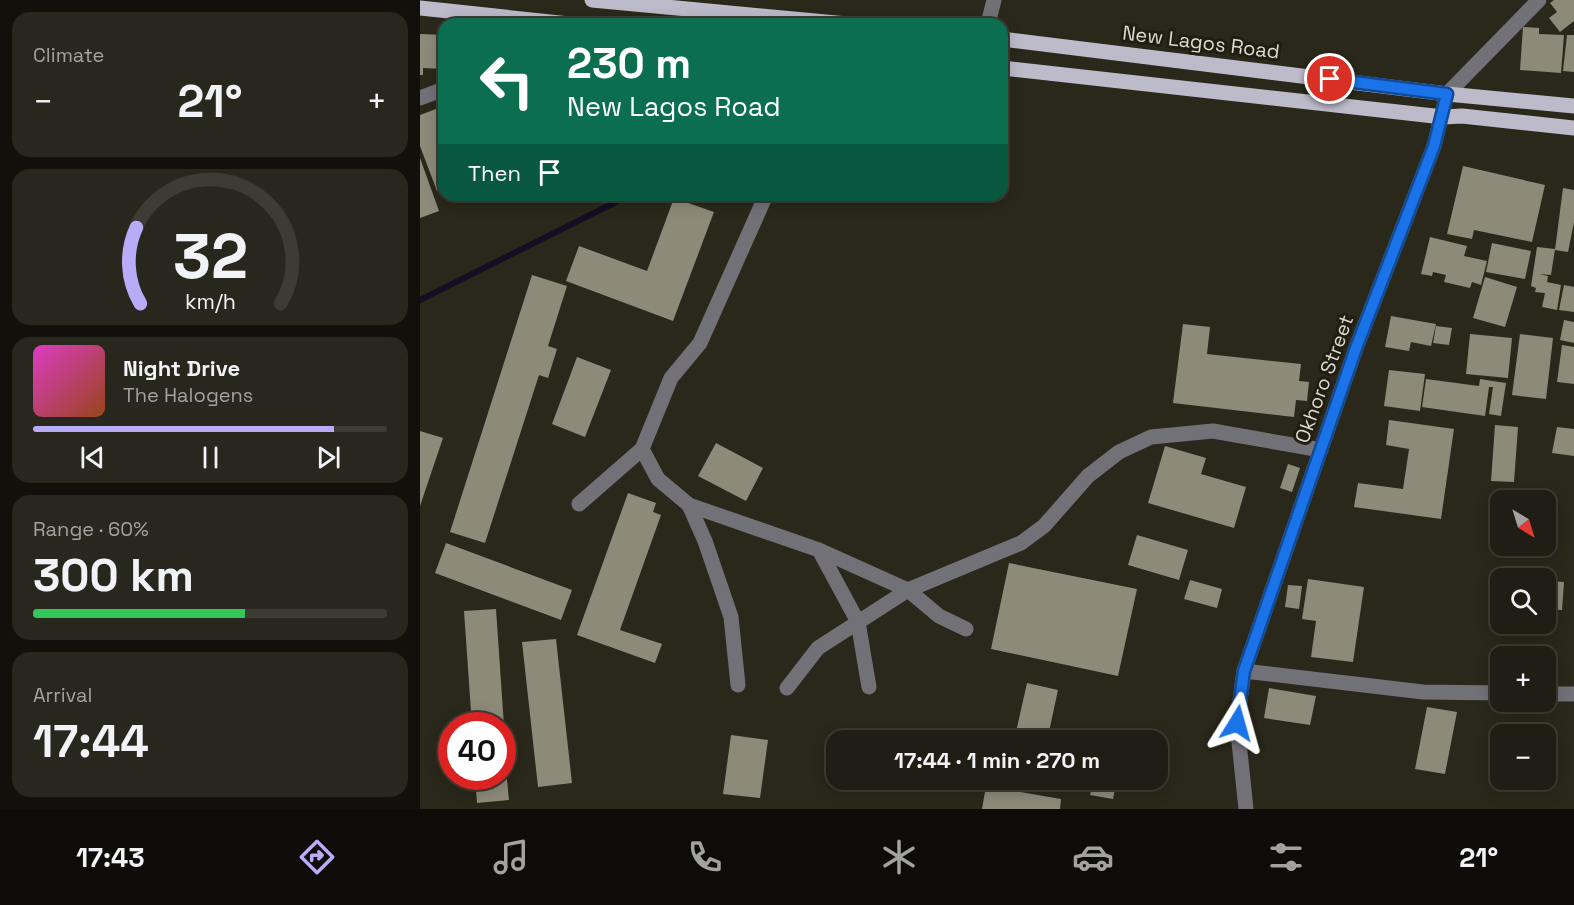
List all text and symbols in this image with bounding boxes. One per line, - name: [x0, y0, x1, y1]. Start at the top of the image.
- street label: New Lagos Road: [1121, 19, 1281, 65]
- text: 230 m: [567, 37, 691, 90]
- text: Climate: [33, 42, 104, 68]
- icon: left: [468, 42, 546, 120]
- pin: [1304, 53, 1355, 104]
- icon: arrive: [1313, 62, 1346, 95]
- text: 21°: [178, 73, 242, 130]
- text: −: [33, 81, 53, 123]
- text: +: [367, 81, 387, 123]
- text: New Lagos Road: [567, 89, 781, 124]
- icon: arrive: [533, 156, 566, 189]
- text: Then: [468, 159, 521, 187]
- text: 32: [172, 217, 247, 296]
- text: km/h: [184, 289, 236, 316]
- street label: Okhoro Street: [1289, 311, 1359, 447]
- text: Night Drive: [123, 354, 240, 382]
- text: The Halogens: [123, 382, 253, 408]
- icon: previous: [76, 441, 109, 474]
- icon: pause: [194, 441, 227, 474]
- icon: next: [312, 441, 345, 474]
- north arrow: [1490, 490, 1556, 556]
- map controls: [1490, 490, 1556, 790]
- text: Range · 60%: [33, 516, 149, 542]
- text: 300 km: [33, 547, 194, 604]
- button: search: [1490, 568, 1556, 634]
- button: +: [1490, 646, 1556, 712]
- text: Arrival: [33, 682, 92, 708]
- position arrow: [1205, 691, 1269, 755]
- speed limit sign: 40: [438, 712, 516, 790]
- text: 17:44: [33, 713, 149, 770]
- button: −: [1490, 724, 1556, 790]
- text: 17:44 · 1 min · 270 m: [894, 746, 1100, 774]
- icon: directions: [296, 836, 338, 878]
- icon: music: [490, 836, 532, 878]
- icon: phone: [684, 836, 726, 878]
- icon: climate: [878, 836, 920, 878]
- icon: car: [1072, 836, 1114, 878]
- icon: filters: [1265, 836, 1307, 878]
- text: 17:43: [76, 840, 145, 875]
- text: 21°: [1459, 840, 1498, 875]

